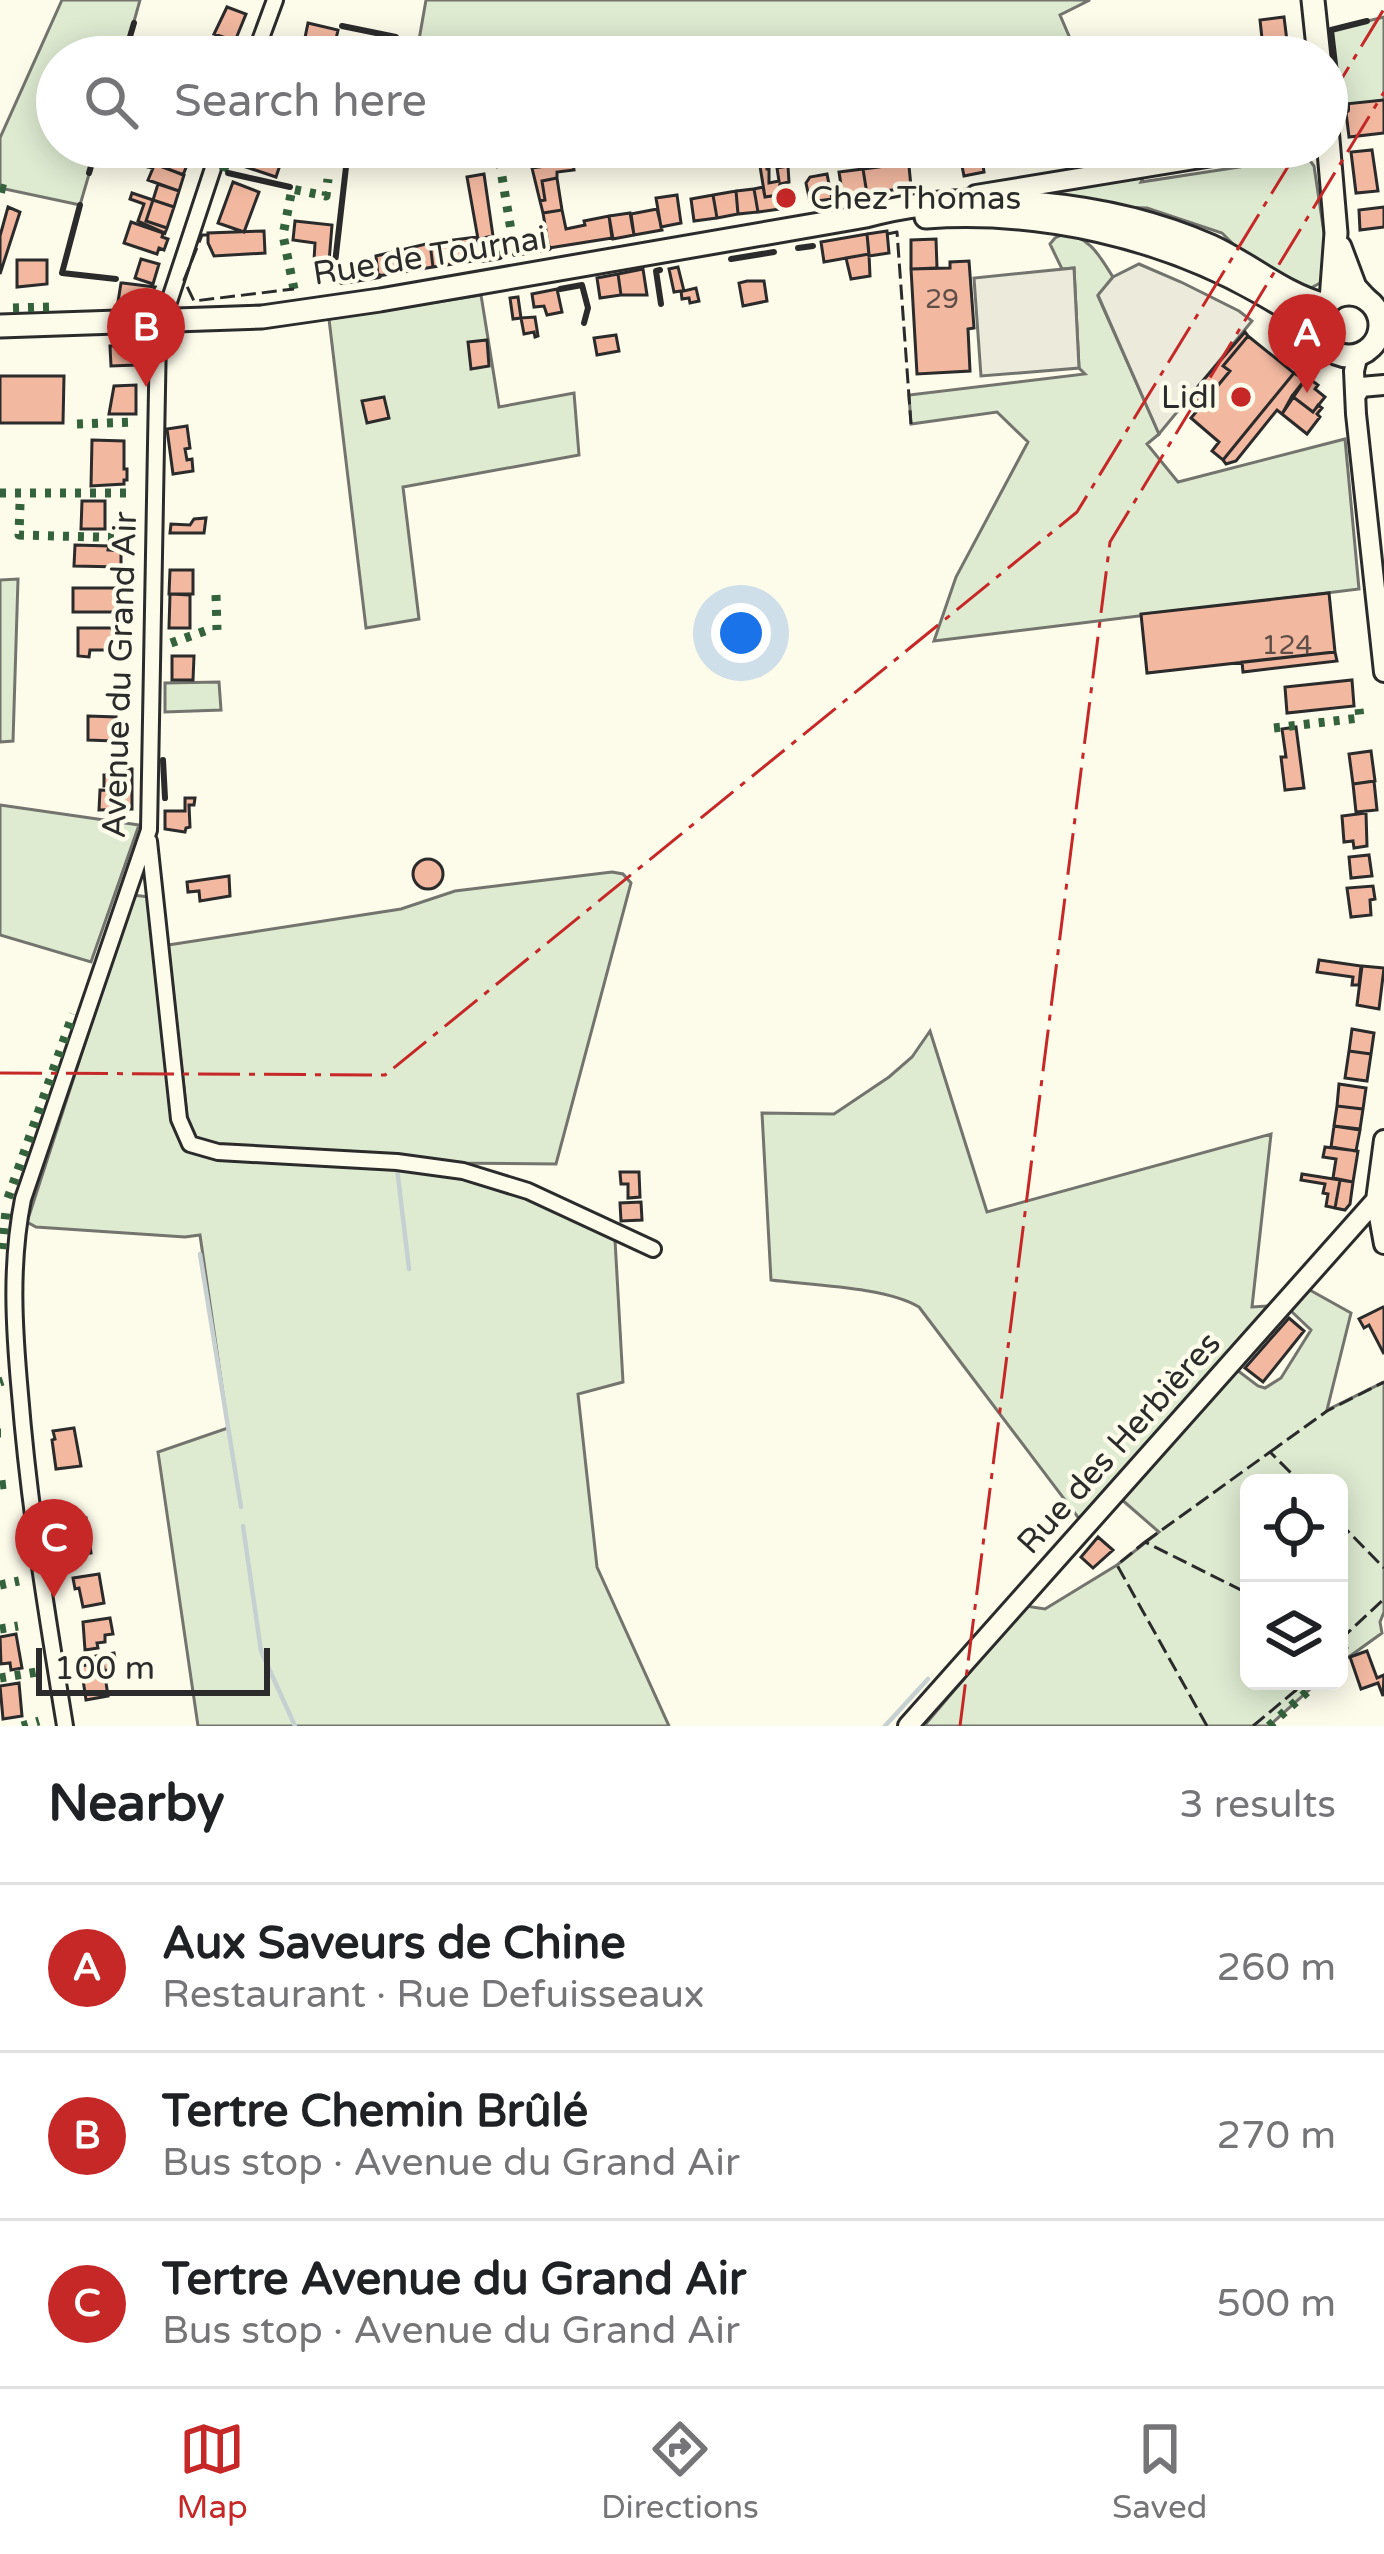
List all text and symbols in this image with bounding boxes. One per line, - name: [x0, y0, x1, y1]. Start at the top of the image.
- search box: [36, 36, 1348, 168]
- icon: search: [78, 69, 144, 135]
- text: Search here: [174, 75, 427, 129]
- place label: Chez Thomas: [810, 179, 1021, 218]
- marker: Chez Thomas: [773, 185, 799, 211]
- street label: Rue de Tournai: [310, 218, 550, 294]
- house number: 29: [925, 283, 959, 316]
- pin: B: [107, 288, 185, 387]
- pin: A: [1268, 294, 1346, 393]
- place label: Lidl: [1161, 378, 1217, 417]
- marker: Lidl: [1228, 384, 1254, 410]
- street label: Avenue du Grand Air: [95, 511, 145, 839]
- your location: [711, 603, 771, 663]
- house number: 124: [1262, 629, 1312, 662]
- street label: Rue des Herbières: [1009, 1324, 1229, 1562]
- map controls: [1240, 1474, 1348, 1690]
- button: locate: [1240, 1474, 1348, 1582]
- pin: C: [15, 1499, 93, 1598]
- button: layers: [1240, 1582, 1348, 1690]
- scale bar: [36, 1642, 270, 1695]
- text: 100 m: [54, 1649, 155, 1688]
- text: Nearby: [48, 1773, 225, 1835]
- text: 3 results: [1179, 1781, 1336, 1828]
- text: Aux Saveurs de Chine: [162, 1917, 626, 1971]
- text: A: [72, 1944, 102, 1991]
- text: 260 m: [1217, 1944, 1336, 1991]
- text: Restaurant · Rue Defuisseaux: [162, 1971, 705, 2018]
- text: Tertre Chemin Brûlé: [162, 2085, 588, 2139]
- text: B: [73, 2112, 101, 2159]
- text: 270 m: [1217, 2112, 1336, 2159]
- text: Bus stop · Avenue du Grand Air: [162, 2139, 740, 2186]
- text: Tertre Avenue du Grand Air: [162, 2253, 746, 2307]
- text: C: [73, 2280, 101, 2327]
- text: 500 m: [1217, 2280, 1336, 2327]
- text: Bus stop · Avenue du Grand Air: [162, 2307, 740, 2354]
- tab: Map: [177, 2416, 248, 2527]
- tab: Directions: [601, 2416, 759, 2527]
- tab: Saved: [1112, 2416, 1207, 2527]

